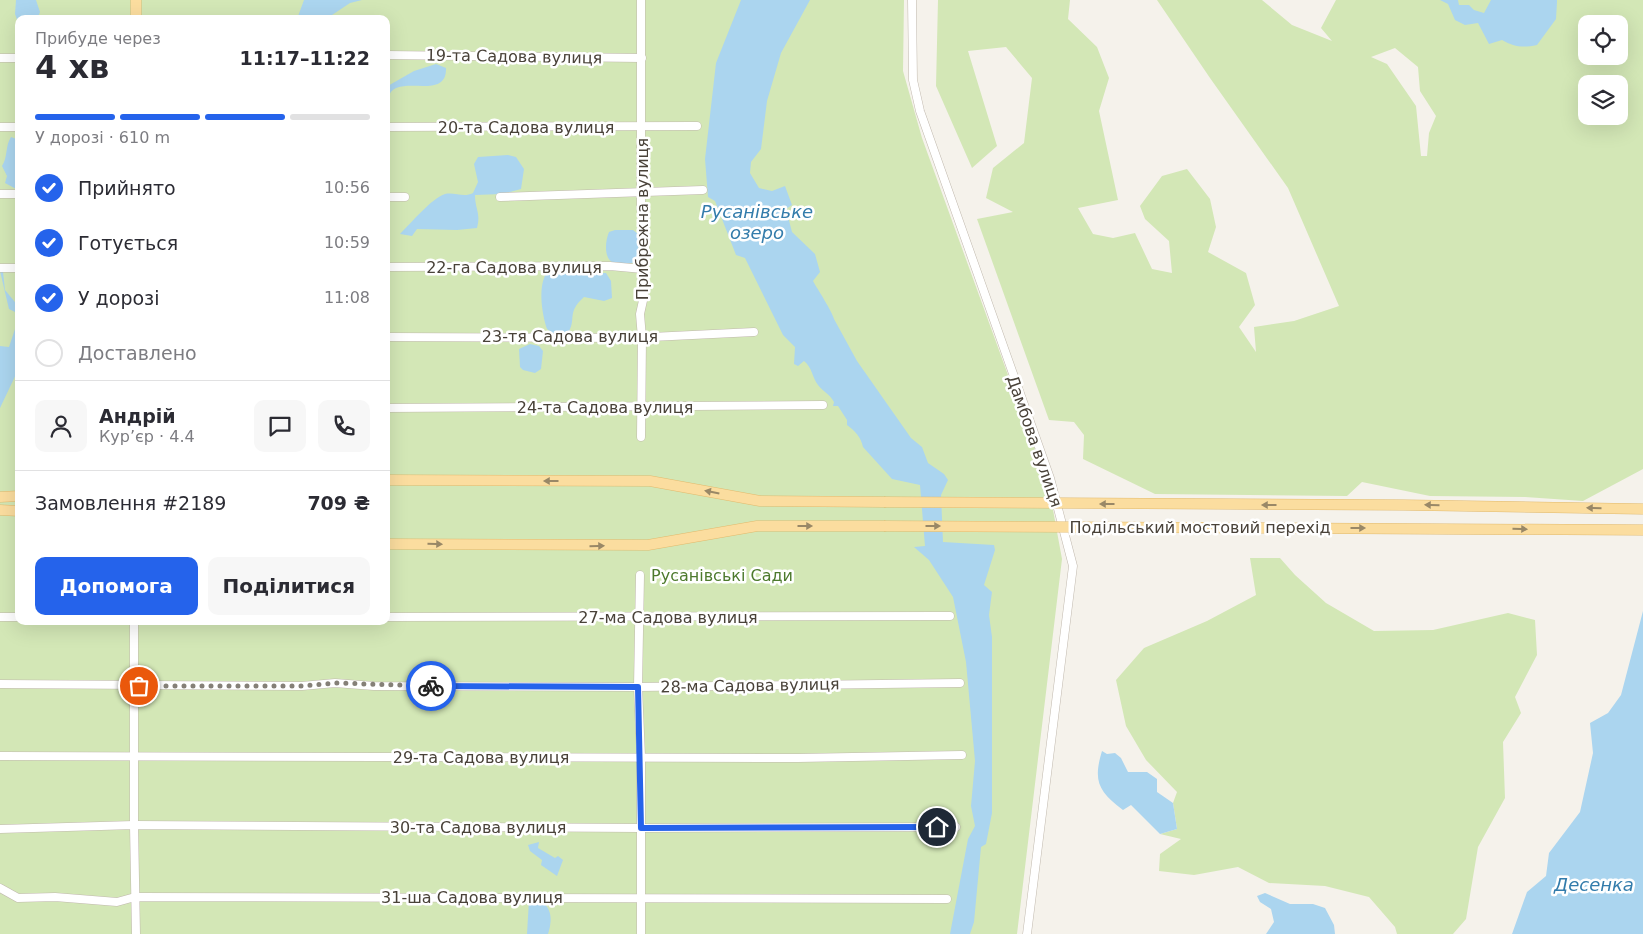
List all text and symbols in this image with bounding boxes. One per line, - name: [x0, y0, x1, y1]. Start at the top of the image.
- map controls: [1578, 15, 1628, 125]
- button: locate: [1578, 15, 1628, 65]
- text: Прибуде через: [35, 29, 161, 48]
- street label: 19-та Садова вулиця: [426, 45, 602, 68]
- text: 11:17–11:22: [240, 47, 370, 69]
- text: 4 хв: [35, 48, 109, 86]
- button: layers: [1578, 75, 1628, 125]
- street label: 20-та Садова вулиця: [438, 118, 614, 137]
- text: У дорозі · 610 m: [35, 128, 170, 147]
- street label: Прибрежна вулиця: [633, 138, 652, 300]
- icon: check: [35, 174, 63, 202]
- text: Прийнято: [78, 177, 176, 199]
- text: 10:56: [324, 178, 370, 197]
- water label: Русанівське озеро: [701, 201, 813, 243]
- icon: check: [35, 229, 63, 257]
- text: Готується: [78, 232, 178, 254]
- text: 10:59: [324, 233, 370, 252]
- street label: 22-га Садова вулиця: [426, 258, 602, 277]
- icon: check: [35, 284, 63, 312]
- text: У дорозі: [78, 287, 159, 309]
- text: 11:08: [324, 288, 370, 307]
- street label: 23-тя Садова вулиця: [482, 327, 658, 346]
- text: Доставлено: [78, 342, 197, 364]
- street label: Дамбова вулиця: [1003, 373, 1066, 510]
- street label: 24-та Садова вулиця: [517, 398, 693, 417]
- button: person: [35, 400, 87, 452]
- button: chat: [254, 400, 306, 452]
- button: phone: [318, 400, 370, 452]
- text: Андрій: [99, 405, 176, 427]
- text: Кур’єр · 4.4: [99, 427, 195, 446]
- one-way arrow: [542, 477, 558, 485]
- one-way arrow: [704, 488, 720, 496]
- text: Замовлення #2189: [35, 492, 226, 514]
- text: 709 ₴: [307, 492, 370, 514]
- one-way arrow: [1099, 500, 1115, 508]
- one-way arrow: [1261, 500, 1277, 508]
- one-way arrow: [1424, 501, 1440, 509]
- one-way arrow: [1586, 504, 1602, 512]
- street label: Подільський мостовий перехід: [1069, 518, 1331, 537]
- one-way arrow: [798, 522, 814, 530]
- one-way arrow: [925, 522, 941, 530]
- one-way arrow: [1350, 524, 1366, 532]
- one-way arrow: [1513, 525, 1529, 533]
- one-way arrow: [427, 540, 443, 548]
- one-way arrow: [590, 542, 606, 550]
- button: Допомога: [35, 557, 198, 615]
- button: Поділитися: [208, 557, 370, 615]
- park label: Русанівські Сади: [651, 566, 793, 585]
- street label: 27-ма Садова вулиця: [578, 608, 758, 627]
- courier: [406, 661, 456, 711]
- pin: [118, 665, 160, 707]
- icon: bag: [125, 672, 153, 700]
- icon: bike: [417, 672, 445, 700]
- street label: 28-ма Садова вулиця: [660, 674, 840, 697]
- street label: 29-та Садова вулиця: [393, 748, 569, 767]
- pin: [916, 806, 958, 848]
- icon: home: [923, 813, 951, 841]
- street label: 30-та Садова вулиця: [390, 818, 566, 837]
- water label: Десенка: [1553, 874, 1634, 895]
- street label: 31-ша Садова вулиця: [381, 888, 563, 907]

